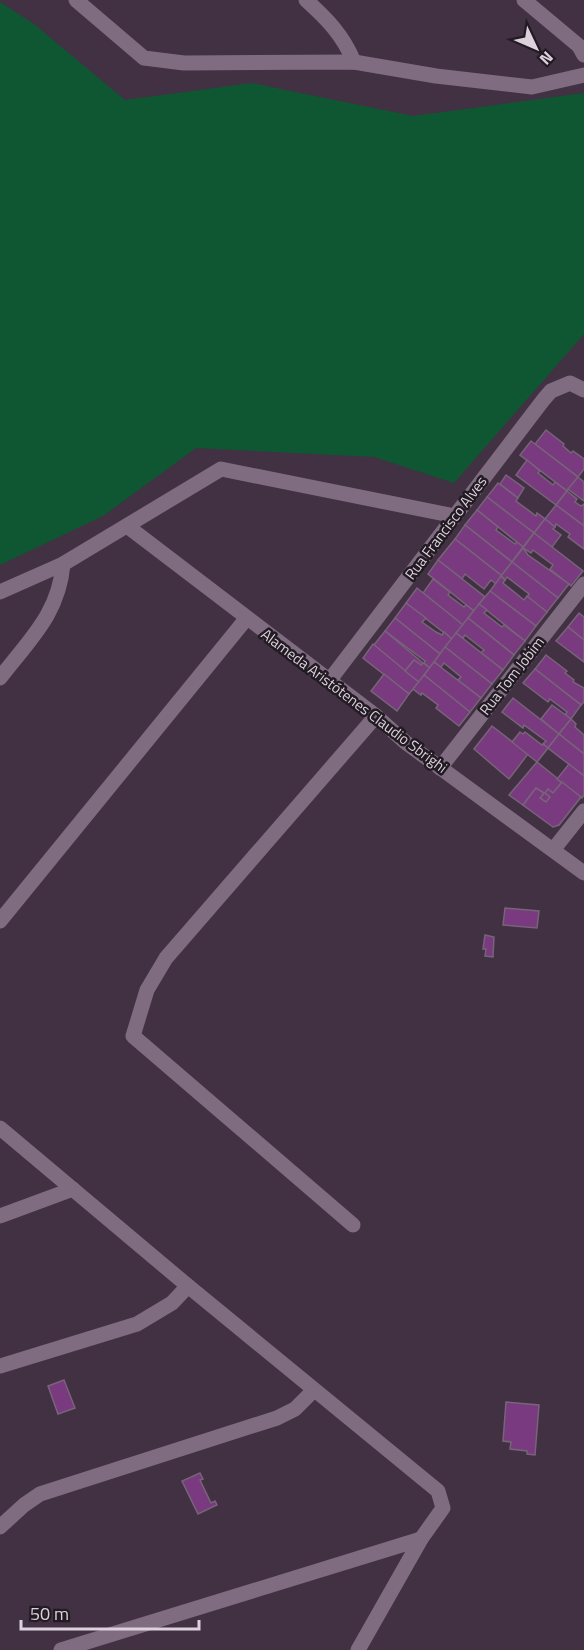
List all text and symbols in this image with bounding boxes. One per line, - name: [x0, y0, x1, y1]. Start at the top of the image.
- north arrow: [506, 18, 566, 78]
- text: N: [534, 46, 559, 71]
- street label: Rua Francisco Alves: [399, 471, 492, 584]
- street label: Alameda Aristótenes Claudio Sbrighi: [256, 623, 452, 778]
- street label: Rua Tom Jobim: [474, 632, 550, 720]
- scale bar: [21, 1593, 200, 1631]
- text: 50 m: [30, 1600, 69, 1627]

